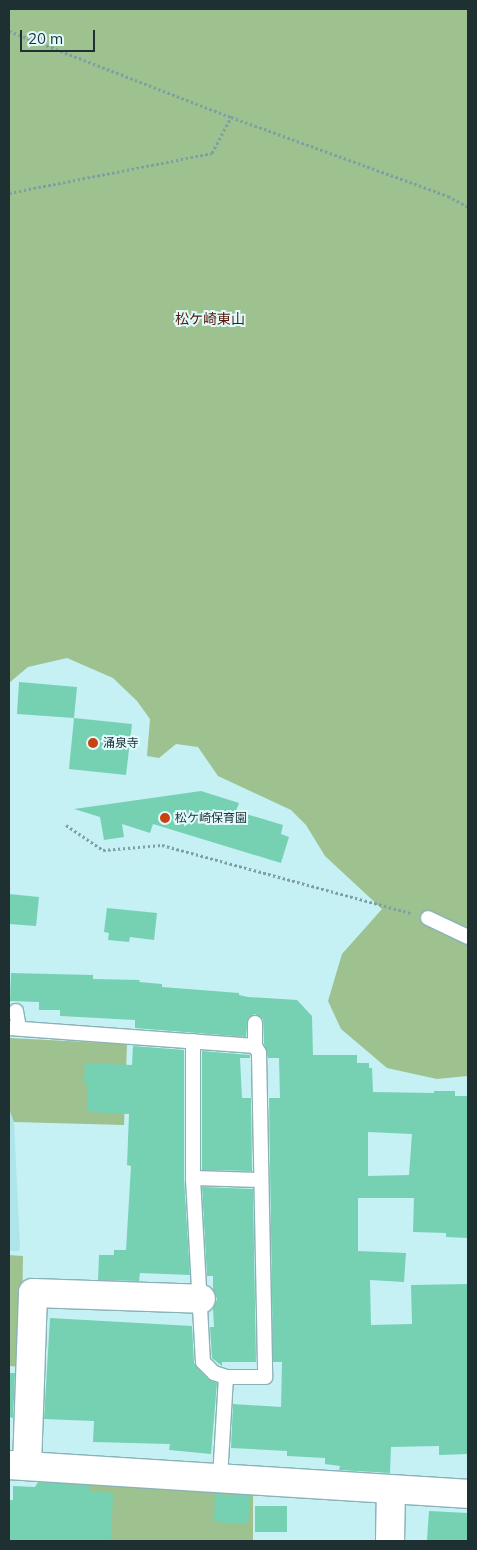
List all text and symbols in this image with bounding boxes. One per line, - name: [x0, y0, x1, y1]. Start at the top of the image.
- scale bar: [22, 20, 98, 52]
- text: 20 m: [28, 29, 63, 48]
- district label: 松ケ崎東山: [175, 311, 245, 327]
- place label: 涌泉寺: [103, 736, 139, 750]
- marker: 涌泉寺: [87, 737, 99, 749]
- place label: 松ケ崎保育園: [175, 811, 247, 825]
- marker: 松ケ崎保育園: [159, 812, 171, 824]

